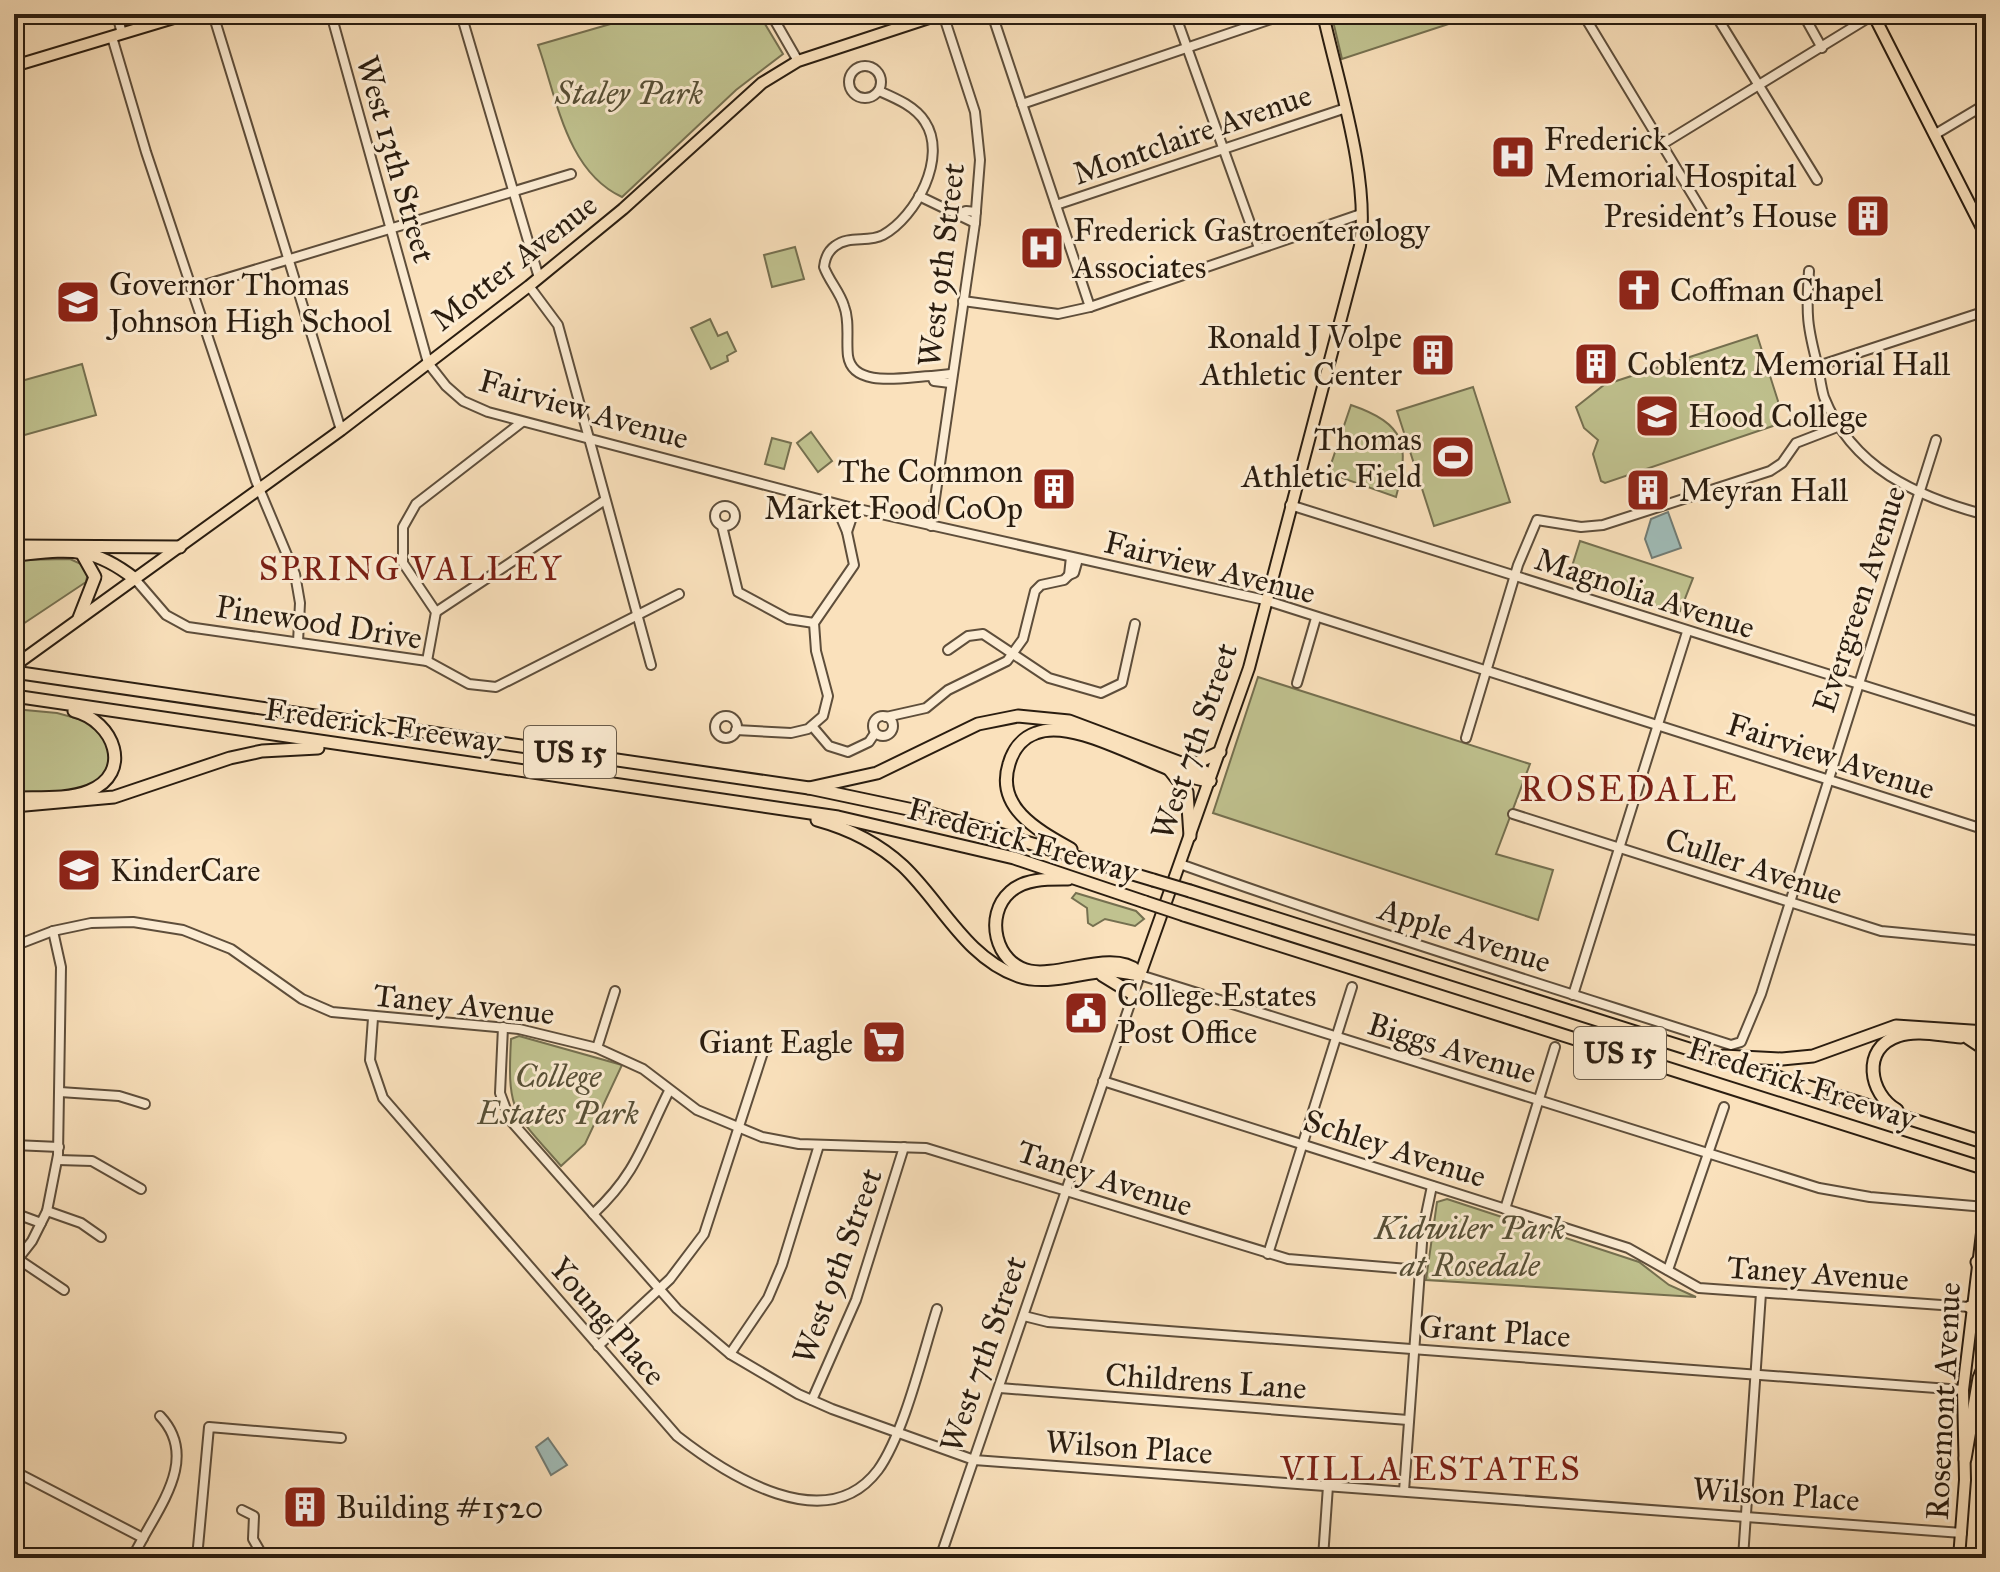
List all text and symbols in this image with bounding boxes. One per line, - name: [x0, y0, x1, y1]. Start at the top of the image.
- street label: West 13th Street: [347, 51, 444, 267]
- park label: Staley Park: [554, 74, 703, 113]
- street label: Montclaire Avenue: [1068, 75, 1317, 194]
- place label: Frederick Memorial Hospital: [1544, 120, 1797, 196]
- hospital icon: Frederick Memorial Hospital: [1489, 133, 1537, 181]
- street label: West 9th Street: [910, 161, 973, 369]
- street label: Motter Avenue: [424, 185, 605, 339]
- building icon: President's House: [1844, 192, 1892, 240]
- place label: President's House: [1604, 197, 1837, 236]
- place label: Frederick Gastroenterology Associates: [1071, 211, 1431, 287]
- hospital icon: Frederick Gastroenterology Associates: [1018, 224, 1066, 272]
- place label: Governor Thomas Johnson High School: [106, 265, 392, 341]
- church icon: Coffman Chapel: [1615, 266, 1663, 314]
- place label: Coffman Chapel: [1670, 271, 1883, 310]
- school or university icon: Governor Thomas Johnson High School: [54, 278, 102, 326]
- place label: Ronald J Volpe Athletic Center: [1198, 318, 1402, 394]
- building icon: Ronald J Volpe Athletic Center: [1409, 331, 1457, 379]
- building icon: Coblentz Memorial Hall: [1572, 340, 1620, 388]
- place label: Coblentz Memorial Hall: [1627, 345, 1950, 384]
- street label: Fairview Avenue: [475, 361, 693, 458]
- school or university icon: Hood College: [1633, 392, 1681, 440]
- place label: Hood College: [1688, 397, 1868, 436]
- place label: Thomas Athletic Field: [1240, 420, 1422, 496]
- sports icon: Thomas Athletic Field: [1429, 433, 1477, 481]
- place label: The Common Market Food CoOp: [764, 452, 1023, 528]
- building icon: The Common Market Food CoOp: [1030, 465, 1078, 513]
- building icon: Meyran Hall: [1624, 466, 1672, 514]
- place label: Meyran Hall: [1679, 471, 1848, 510]
- street label: Evergreen Avenue: [1804, 481, 1915, 717]
- street label: Fairview Avenue: [1100, 522, 1320, 613]
- street label: Magnolia Avenue: [1530, 540, 1760, 647]
- district label: SPRING VALLEY: [259, 548, 563, 589]
- street label: Pinewood Drive: [213, 587, 425, 658]
- street label: West 7th Street: [1143, 638, 1246, 844]
- street label: Frederick Freeway: [262, 690, 505, 762]
- street label: Fairview Avenue: [1722, 705, 1940, 808]
- road number: US 15: [524, 726, 616, 778]
- district label: ROSEDALE: [1520, 767, 1738, 811]
- street label: Frederick Freeway: [903, 789, 1144, 892]
- street label: Culler Avenue: [1660, 819, 1848, 914]
- school or university icon: KinderCare: [55, 846, 103, 894]
- place label: KinderCare: [110, 851, 261, 890]
- street label: Apple Avenue: [1372, 889, 1556, 982]
- street label: Taney Avenue: [371, 976, 556, 1033]
- place label: College Estates Post Office: [1117, 976, 1316, 1052]
- public building icon: College Estates Post Office: [1062, 989, 1110, 1037]
- street label: Biggs Avenue: [1363, 1004, 1541, 1093]
- supermarket icon: Giant Eagle: [860, 1018, 908, 1066]
- place label: Giant Eagle: [699, 1023, 853, 1062]
- road number: US 15: [1574, 1027, 1666, 1079]
- street label: Frederick Freeway: [1683, 1028, 1922, 1139]
- park label: College Estates Park: [476, 1057, 639, 1133]
- street label: Schley Avenue: [1299, 1101, 1491, 1196]
- street label: Taney Avenue: [1012, 1132, 1197, 1225]
- street label: West 9th Street: [784, 1163, 891, 1369]
- park label: Kidwiler Park at Rosedale: [1373, 1209, 1565, 1285]
- street label: Taney Avenue: [1726, 1248, 1910, 1299]
- street label: Young Place: [541, 1249, 674, 1394]
- street label: West 7th Street: [932, 1251, 1035, 1457]
- street label: Rosemont Avenue: [1918, 1281, 1969, 1521]
- street label: Grant Place: [1418, 1307, 1572, 1356]
- street label: Childrens Lane: [1104, 1355, 1308, 1408]
- street label: Wilson Place: [1044, 1422, 1214, 1473]
- district label: VILLA ESTATES: [1279, 1448, 1582, 1489]
- street label: Wilson Place: [1691, 1469, 1861, 1520]
- building icon: Building #1520: [281, 1483, 329, 1531]
- place label: Building #1520: [336, 1488, 543, 1527]

